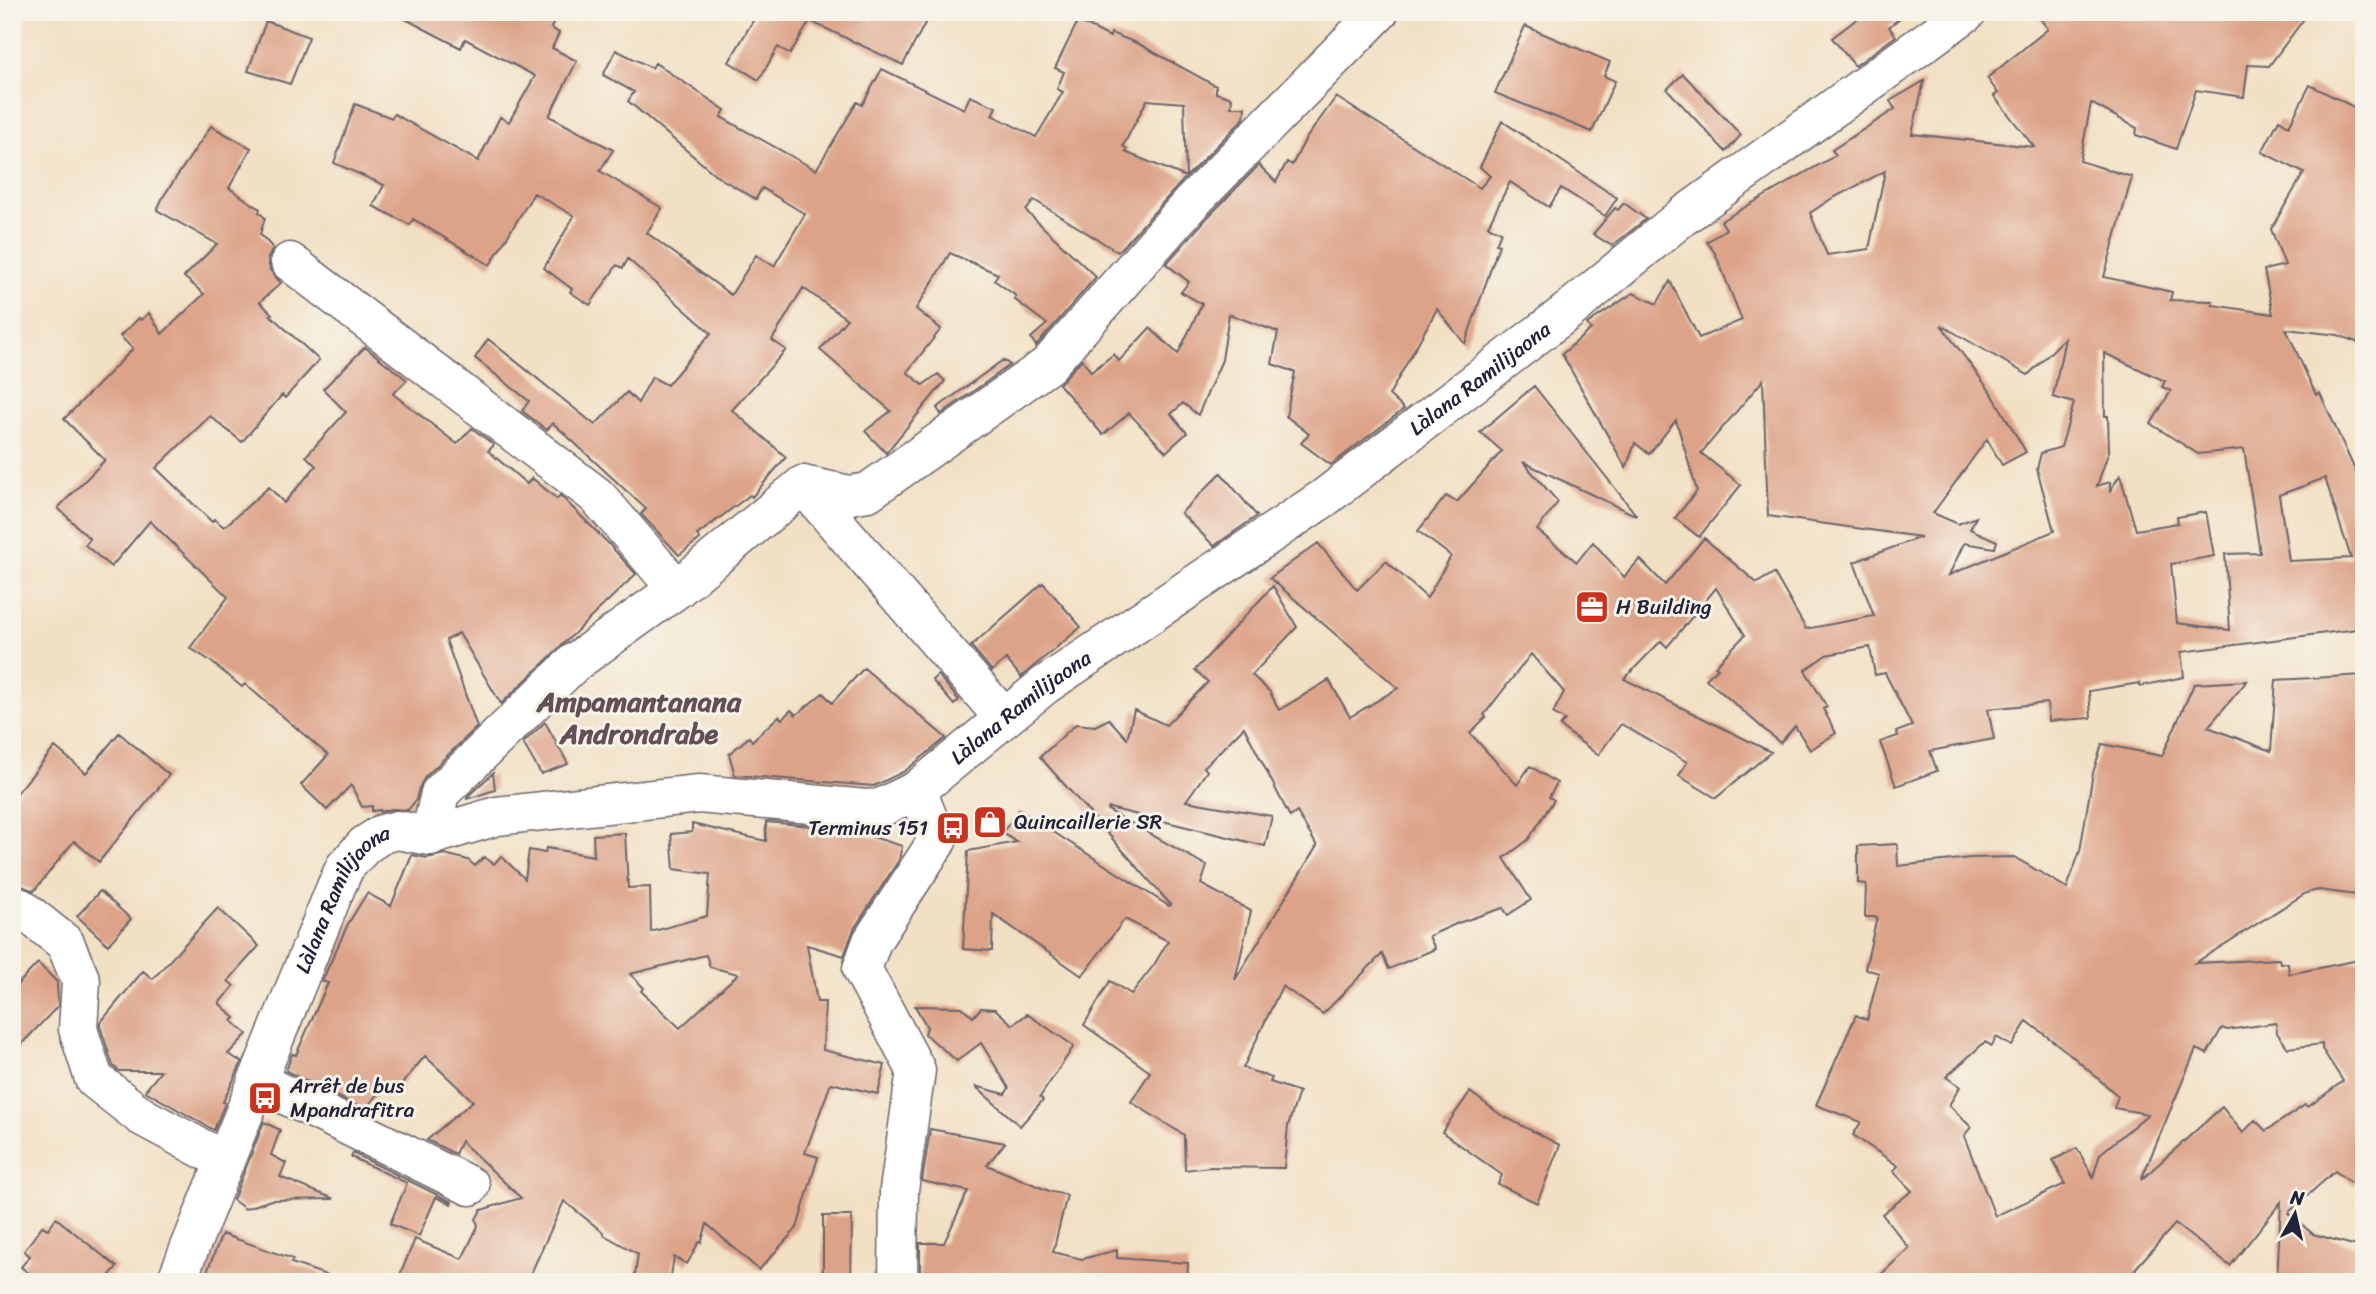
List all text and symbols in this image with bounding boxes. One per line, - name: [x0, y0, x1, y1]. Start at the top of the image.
- street label: Làlana Ramilijaona: [1400, 311, 1560, 446]
- office icon: H Building: [1573, 588, 1611, 626]
- place label: H Building: [1616, 588, 1712, 626]
- street label: Làlana Ramilijaona: [942, 640, 1100, 775]
- district label: Ampamantanana Androndrabe: [536, 677, 742, 758]
- shop icon: Quincaillerie SR: [971, 803, 1009, 841]
- place label: Quincaillerie SR: [1014, 803, 1162, 841]
- place label: Terminus 151: [808, 809, 928, 847]
- bus stop icon: Terminus 151: [934, 809, 972, 847]
- street label: Làlana Ramilijaona: [284, 814, 395, 979]
- place label: Arrêt de bus Mpandrafitra: [289, 1067, 415, 1129]
- bus stop icon: Arrêt de bus Mpandrafitra: [246, 1079, 284, 1117]
- north arrow: [2260, 1178, 2330, 1248]
- text: N: [2287, 1180, 2307, 1215]

